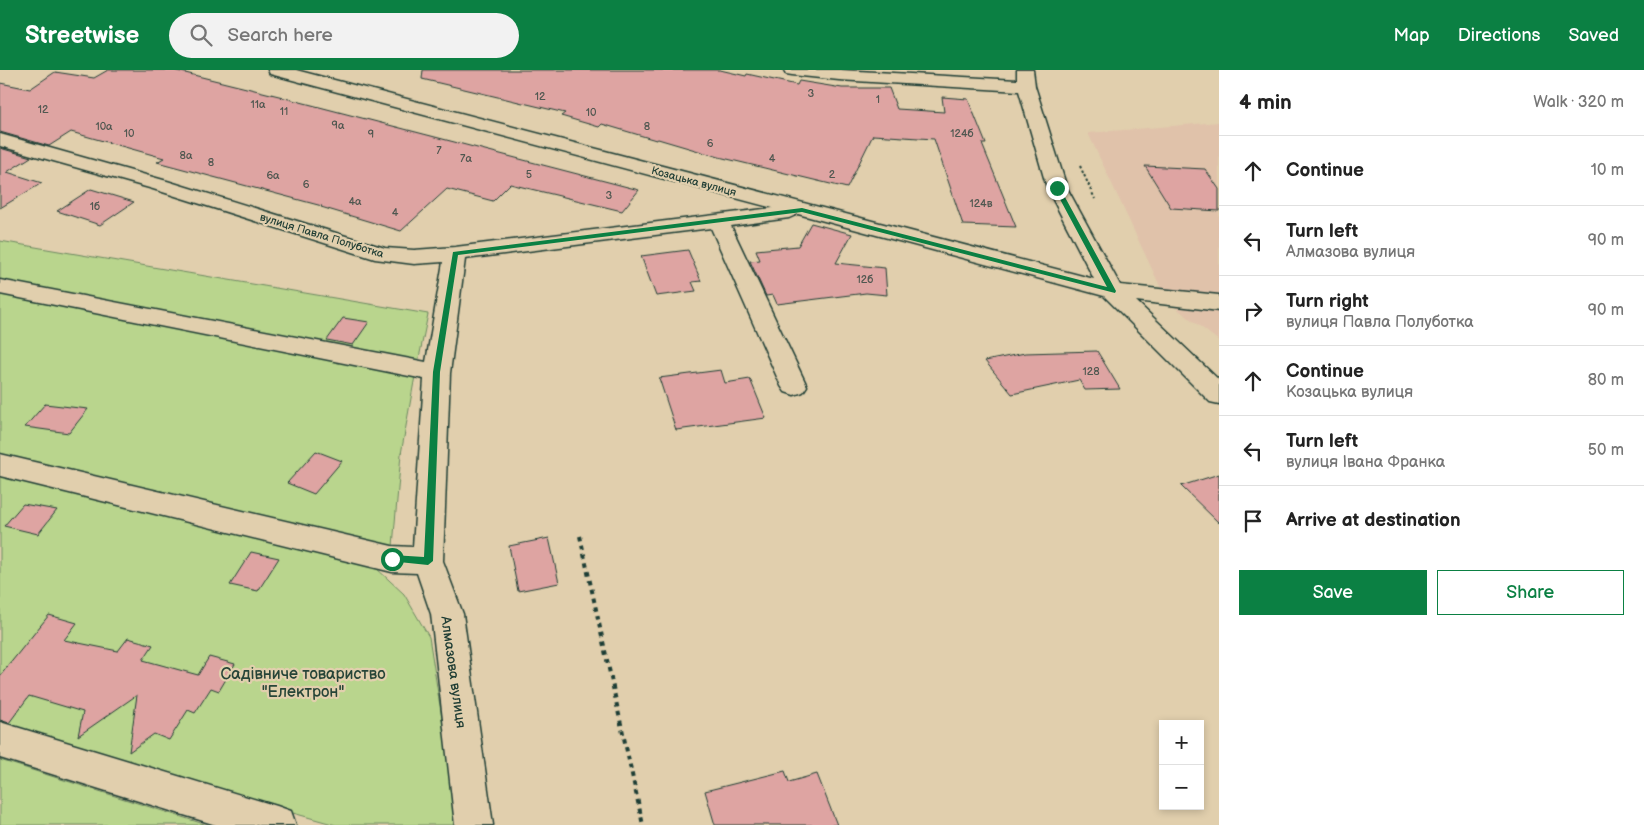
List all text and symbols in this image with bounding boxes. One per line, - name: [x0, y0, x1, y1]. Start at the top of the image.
- search box: [169, 13, 519, 58]
- text: Streetwise: [25, 21, 139, 50]
- icon: search: [187, 21, 215, 49]
- text: Search here: [227, 24, 333, 47]
- text: Map: [1394, 25, 1430, 46]
- text: Directions: [1458, 25, 1540, 46]
- text: Saved: [1568, 25, 1619, 46]
- house number: 3: [808, 87, 815, 100]
- house number: 12: [535, 90, 546, 103]
- text: 4 min: [1239, 90, 1292, 115]
- house number: 1: [876, 93, 880, 106]
- text: Walk · 320 m: [1533, 93, 1624, 112]
- house number: 11а: [250, 98, 266, 111]
- house number: 12: [38, 103, 49, 116]
- house number: 11: [280, 105, 288, 118]
- house number: 10: [586, 106, 597, 119]
- house number: 9а: [332, 119, 345, 132]
- house number: 10а: [95, 120, 113, 133]
- house number: 8: [644, 120, 650, 133]
- house number: 10: [124, 127, 135, 140]
- house number: 124б: [950, 127, 974, 140]
- house number: 9: [368, 128, 374, 141]
- house number: 6: [707, 137, 714, 150]
- house number: 7: [436, 144, 442, 157]
- house number: 8а: [180, 149, 193, 162]
- house number: 7а: [460, 152, 472, 165]
- house number: 4: [769, 152, 776, 165]
- house number: 8: [208, 156, 214, 169]
- icon: ahead: [1239, 157, 1267, 185]
- text: Continue: [1286, 159, 1364, 182]
- text: 10 m: [1591, 161, 1624, 180]
- street label: Козацька вулиця: [650, 164, 738, 199]
- house number: 5: [526, 168, 532, 181]
- house number: 2: [829, 168, 836, 181]
- house number: 6а: [266, 169, 280, 182]
- route end: [1046, 177, 1069, 200]
- house number: 6: [303, 178, 310, 191]
- house number: 3: [606, 189, 613, 202]
- house number: 4а: [348, 195, 362, 208]
- house number: 124в: [969, 197, 993, 210]
- house number: 1б: [90, 200, 100, 213]
- house number: 4: [392, 206, 399, 219]
- street label: вулиця Павла Полуботка: [258, 210, 386, 261]
- text: Turn left: [1286, 220, 1358, 243]
- icon: left: [1239, 227, 1267, 255]
- text: 90 m: [1588, 231, 1624, 250]
- text: Алмазова вулиця: [1286, 243, 1415, 262]
- house number: 12б: [857, 273, 873, 286]
- text: Turn right: [1286, 290, 1369, 313]
- icon: right: [1239, 297, 1267, 325]
- text: 90 m: [1588, 301, 1624, 320]
- text: вулиця Павла Полуботка: [1286, 313, 1474, 332]
- text: Continue: [1286, 360, 1364, 383]
- house number: 128: [1082, 365, 1100, 378]
- icon: ahead: [1239, 367, 1267, 395]
- text: 80 m: [1588, 371, 1624, 390]
- text: Козацька вулиця: [1286, 383, 1413, 402]
- text: Turn left: [1286, 430, 1358, 453]
- icon: left: [1239, 437, 1267, 465]
- text: 50 m: [1588, 441, 1624, 460]
- text: вулиця Івана Франка: [1286, 453, 1445, 472]
- icon: arrive: [1239, 507, 1267, 535]
- text: Arrive at destination: [1286, 509, 1461, 532]
- route start: [381, 548, 404, 571]
- button: Save: [1239, 570, 1427, 615]
- button: Share: [1437, 570, 1624, 615]
- street label: Алмазова вулиця: [437, 614, 470, 729]
- park label: Садівниче товариство "Електрон": [220, 665, 386, 702]
- map controls: [1159, 720, 1204, 810]
- button: +: [1159, 720, 1204, 765]
- button: −: [1159, 765, 1204, 810]

